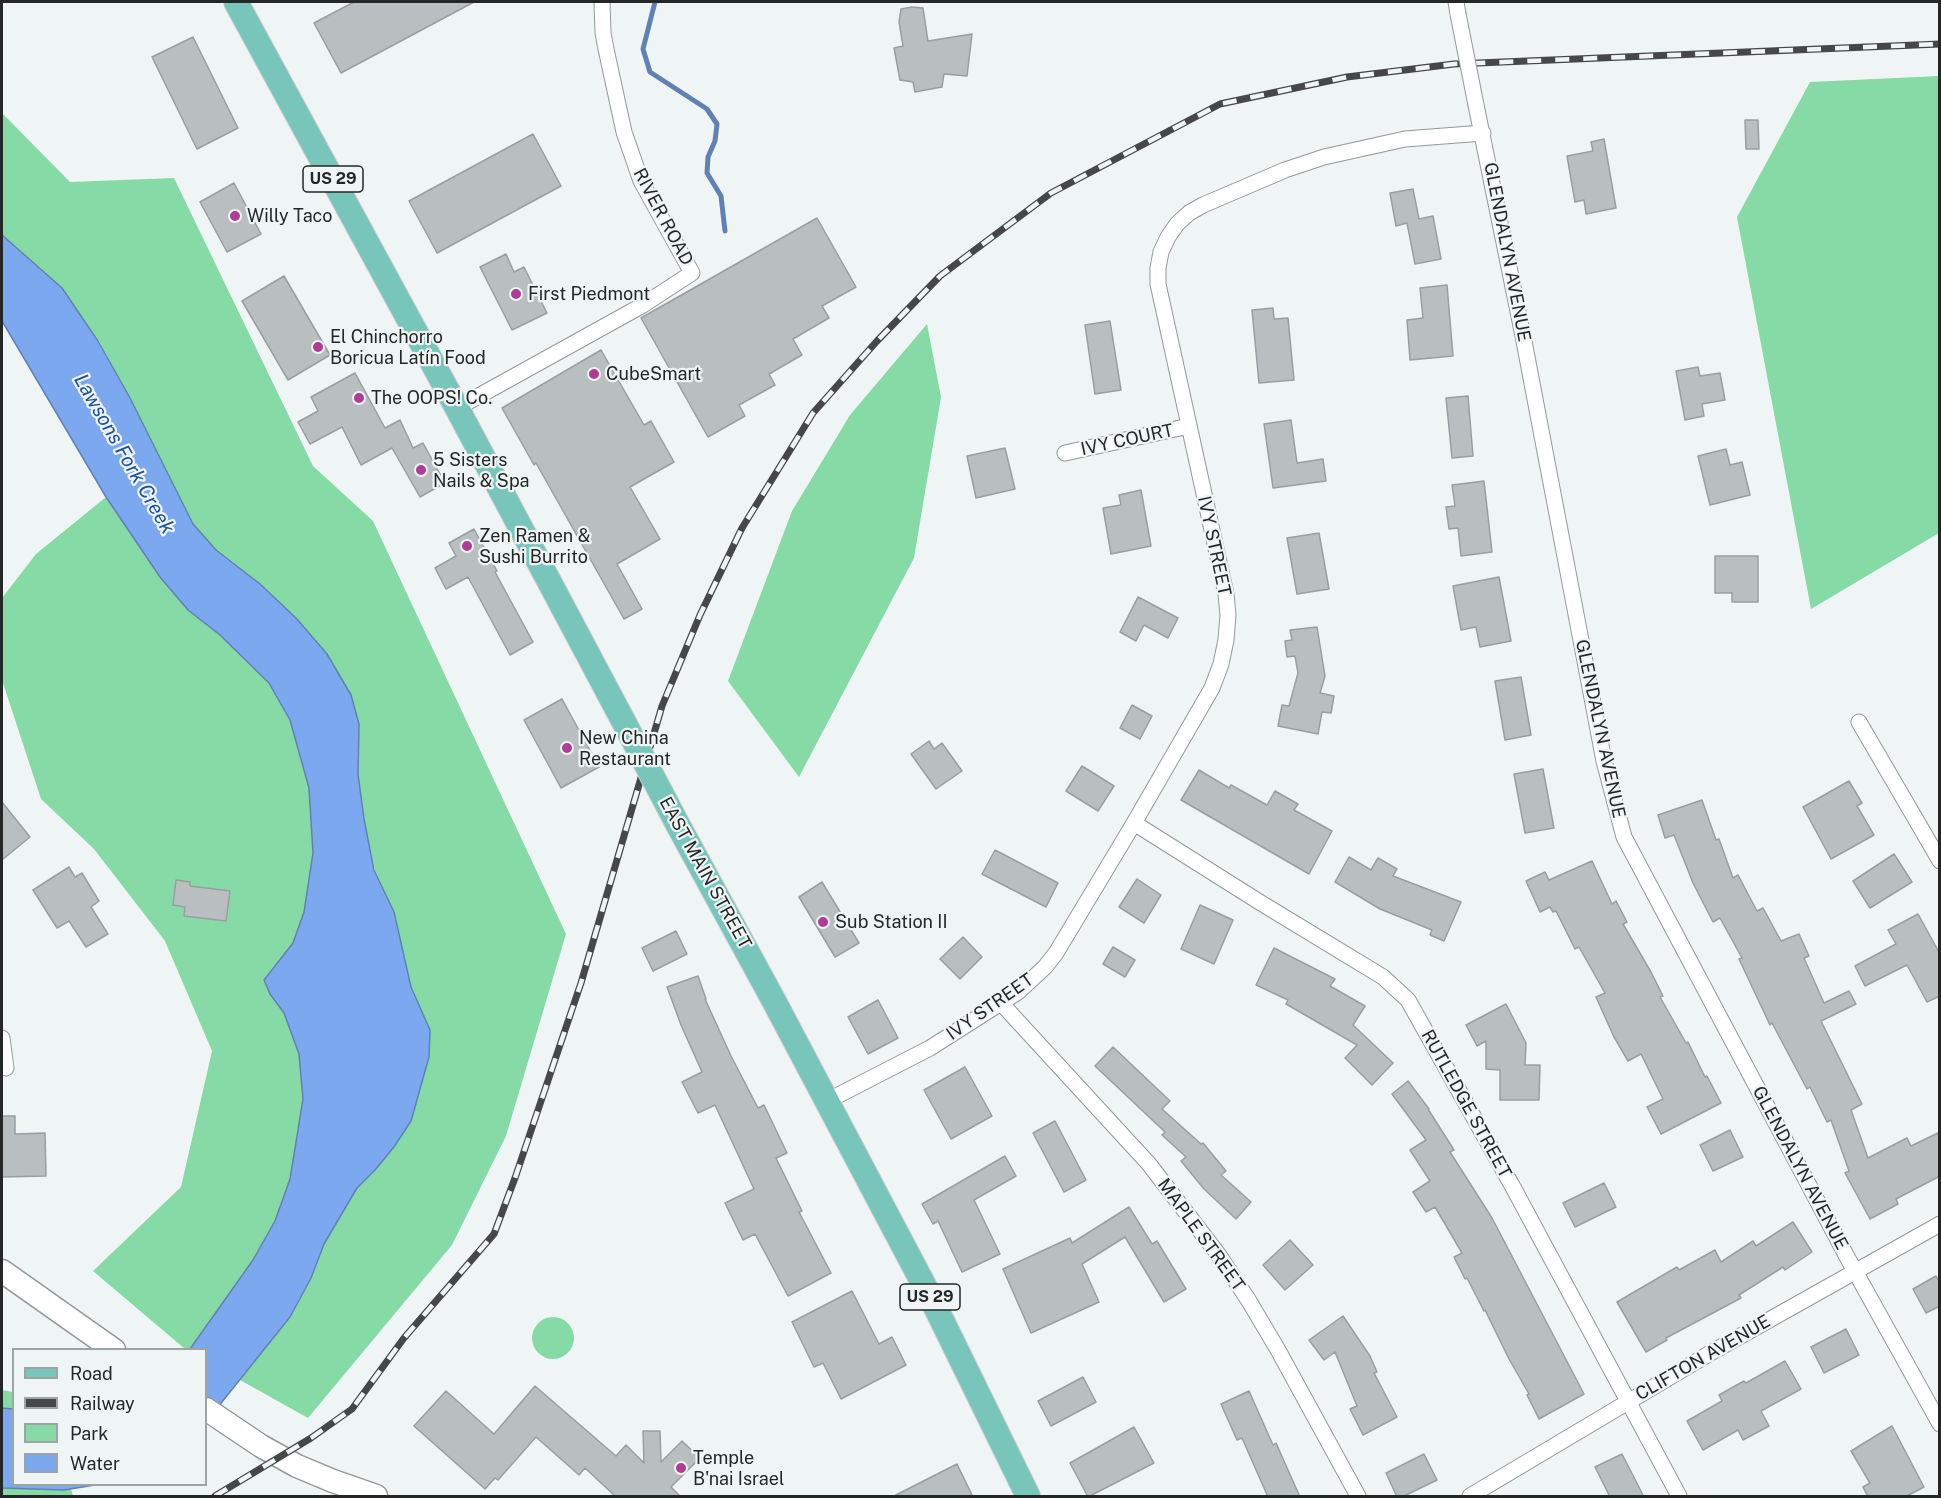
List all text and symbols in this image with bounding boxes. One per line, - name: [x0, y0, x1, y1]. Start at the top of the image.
- street label: GLENDALYN AVENUE: [1479, 161, 1535, 343]
- street label: RIVER ROAD: [628, 165, 698, 269]
- road number: US 29: [303, 166, 363, 192]
- place label: Willy Taco: [247, 205, 332, 227]
- marker: Willy Taco: [228, 209, 242, 223]
- place label: First Piedmont: [528, 283, 650, 305]
- marker: First Piedmont: [509, 287, 523, 301]
- place label: El Chinchorro Boricua Latín Food: [330, 326, 486, 368]
- marker: El Chinchorro Boricua Latín Food: [311, 340, 325, 354]
- place label: CubeSmart: [606, 363, 701, 385]
- marker: CubeSmart: [587, 367, 601, 381]
- water label: Lawsons Fork Creek: [68, 370, 180, 538]
- place label: The OOPS! Co.: [371, 387, 492, 409]
- marker: The OOPS! Co.: [352, 391, 366, 405]
- street label: IVY COURT: [1079, 420, 1175, 460]
- place label: 5 Sisters Nails & Spa: [433, 449, 529, 492]
- marker: 5 Sisters Nails & Spa: [414, 463, 428, 477]
- street label: IVY STREET: [1193, 494, 1235, 598]
- place label: Zen Ramen & Sushi Burrito: [479, 525, 590, 568]
- marker: Zen Ramen & Sushi Burrito: [460, 539, 474, 553]
- street label: GLENDALYN AVENUE: [1570, 638, 1630, 820]
- place label: New China Restaurant: [579, 727, 671, 770]
- marker: New China Restaurant: [560, 741, 574, 755]
- street label: EAST MAIN STREET: [654, 793, 756, 953]
- place label: Sub Station II: [835, 911, 948, 933]
- marker: Sub Station II: [816, 915, 830, 929]
- street label: IVY STREET: [942, 969, 1038, 1045]
- street label: RUTLEDGE STREET: [1416, 1026, 1516, 1182]
- street label: GLENDALYN AVENUE: [1748, 1082, 1852, 1254]
- street label: MAPLE STREET: [1153, 1174, 1249, 1296]
- road number: US 29: [900, 1284, 960, 1310]
- street label: CLIFTON AVENUE: [1632, 1311, 1774, 1405]
- legend: [12, 1348, 207, 1486]
- text: Road: [70, 1363, 113, 1384]
- text: Railway: [70, 1393, 135, 1414]
- text: Park: [70, 1423, 108, 1444]
- place label: Temple B'nai Israel: [693, 1447, 784, 1490]
- text: Water: [70, 1453, 120, 1474]
- marker: Temple B'nai Israel: [674, 1461, 688, 1475]

